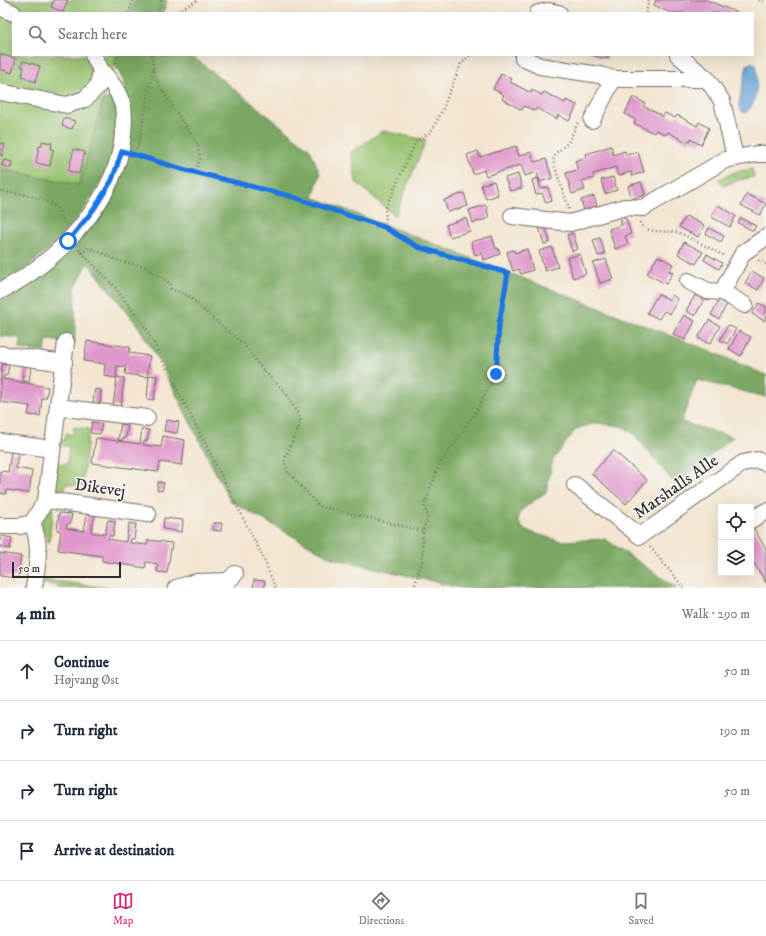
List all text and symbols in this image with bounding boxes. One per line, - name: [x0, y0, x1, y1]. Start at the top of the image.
- search box: [12, 12, 754, 56]
- icon: search: [26, 23, 48, 45]
- text: Search here: [58, 25, 127, 44]
- route start: [59, 232, 77, 250]
- route end: [487, 365, 505, 383]
- street label: Marshalls Alle: [629, 450, 723, 524]
- street label: Dikevej: [73, 474, 127, 502]
- map controls: [718, 504, 754, 576]
- button: locate: [718, 504, 754, 540]
- button: layers: [718, 540, 754, 576]
- scale bar: [12, 560, 121, 579]
- text: 50 m: [18, 562, 40, 576]
- text: 4 min: [16, 603, 55, 625]
- text: Walk · 290 m: [682, 606, 750, 622]
- text: Continue: [54, 653, 109, 672]
- icon: ahead: [16, 660, 38, 682]
- text: 50 m: [724, 663, 750, 679]
- text: Højvang Øst: [54, 672, 119, 688]
- icon: right: [16, 720, 38, 742]
- text: Turn right: [54, 721, 117, 740]
- text: 190 m: [719, 723, 750, 739]
- icon: right: [16, 780, 38, 802]
- text: Turn right: [54, 781, 117, 800]
- text: 50 m: [724, 783, 750, 799]
- icon: arrive: [16, 840, 38, 862]
- text: Arrive at destination: [54, 841, 174, 860]
- tab: Map: [112, 890, 134, 928]
- tab: Directions: [359, 890, 404, 928]
- tab: Saved: [629, 890, 654, 928]

